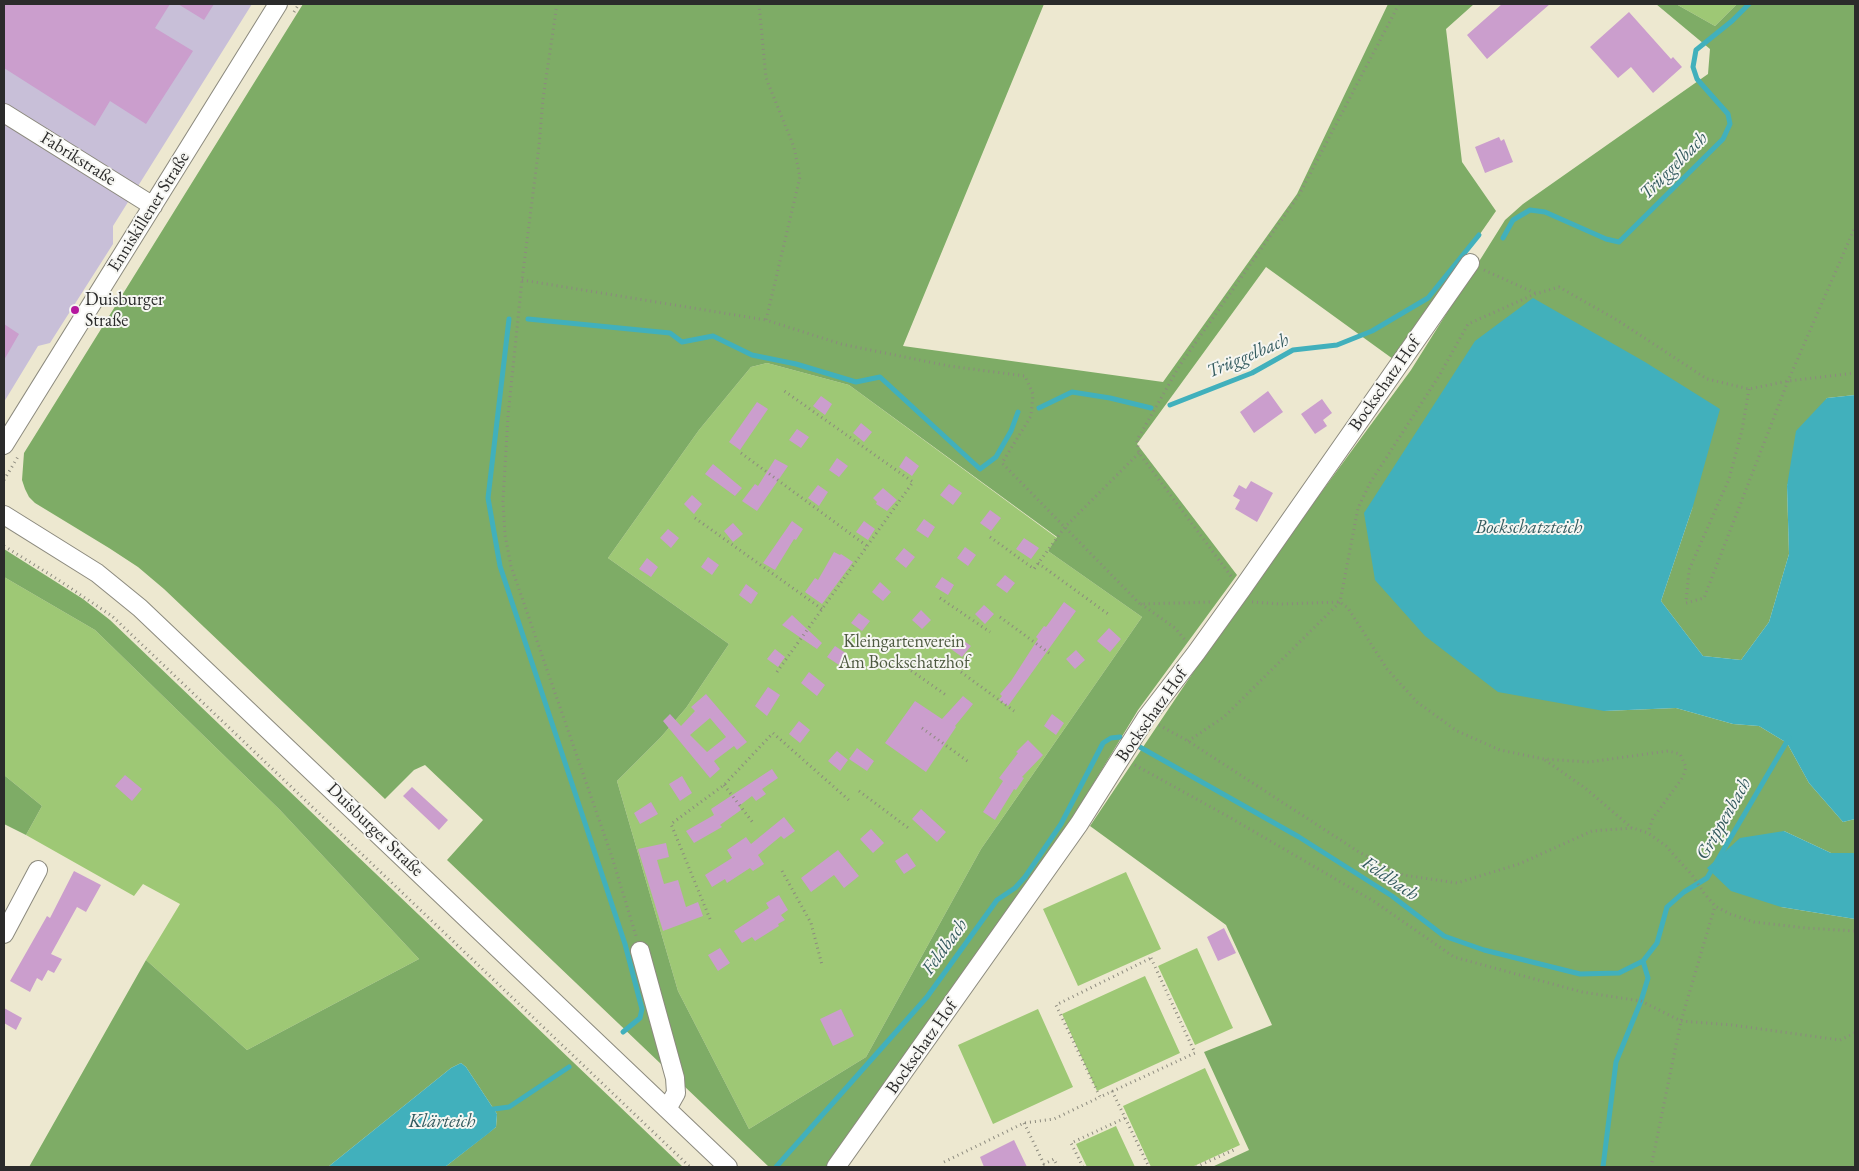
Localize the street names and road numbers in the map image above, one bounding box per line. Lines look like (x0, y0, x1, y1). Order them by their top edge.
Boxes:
street label: Fabrikstraße (36, 127, 120, 191)
street label: Enniskillener Straße (103, 148, 195, 276)
street label: Bockschatz Hof (1345, 333, 1425, 435)
street label: Bockschatz Hof (1112, 664, 1192, 766)
street label: Duisburger Straße (322, 779, 428, 881)
street label: Bockschatz Hof (882, 996, 962, 1098)

